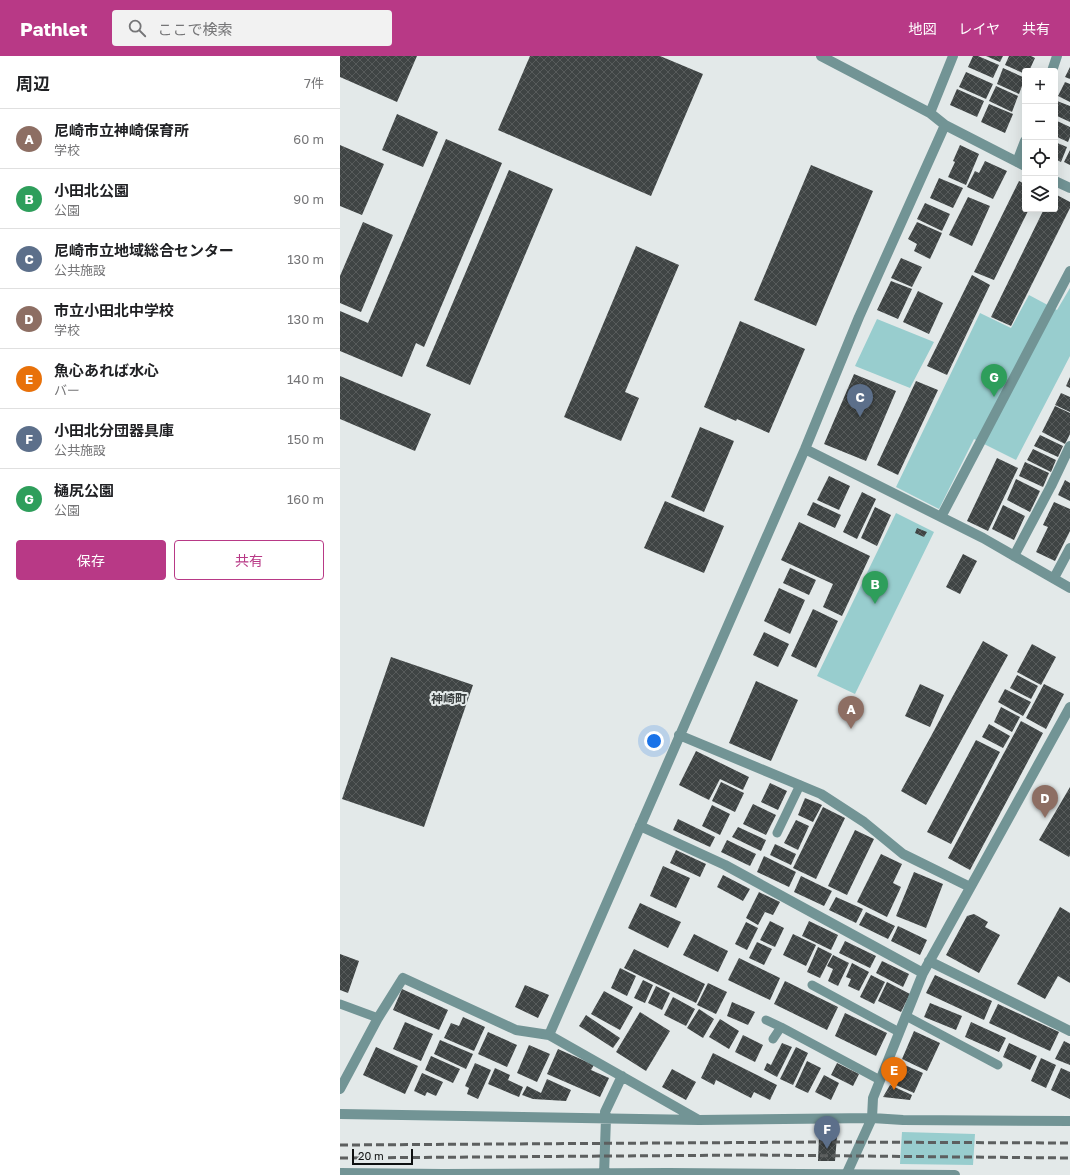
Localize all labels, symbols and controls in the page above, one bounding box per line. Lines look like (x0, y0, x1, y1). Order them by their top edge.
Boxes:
search box (112, 10, 392, 46)
text: Pathlet (20, 17, 88, 40)
icon: search (126, 17, 148, 39)
text: ここで検索 (158, 20, 233, 38)
text: 地図 (908, 20, 936, 37)
text: レイヤ (958, 20, 1000, 37)
text: 共有 (1022, 20, 1050, 37)
map controls (1022, 68, 1058, 212)
button: + (1022, 68, 1058, 104)
text: 周辺 (16, 73, 50, 94)
text: 7件 (304, 75, 324, 91)
button: − (1022, 104, 1058, 140)
text: 尼崎市立神崎保育所 (54, 121, 189, 139)
text: A (24, 131, 34, 147)
text: 60 m (293, 131, 324, 147)
button: locate (1022, 140, 1058, 176)
text: 学校 (54, 142, 80, 158)
button: layers (1022, 176, 1058, 212)
text: 小田北公園 (54, 181, 129, 199)
text: B (24, 191, 34, 207)
text: 90 m (293, 191, 324, 207)
text: 公園 (54, 202, 80, 218)
text: 尼崎市立地域総合センター (54, 241, 234, 259)
text: C (24, 251, 34, 267)
text: 130 m (287, 251, 324, 267)
text: 公共施設 (54, 262, 106, 278)
text: 市立小田北中学校 (54, 301, 174, 319)
text: D (24, 311, 34, 327)
text: 130 m (287, 311, 324, 327)
text: 学校 (54, 322, 80, 338)
text: 魚心あれば水心 (54, 361, 159, 379)
pin: G (981, 364, 1007, 397)
text: E (25, 371, 33, 387)
text: 140 m (287, 371, 324, 387)
text: バー (54, 382, 80, 398)
pin: C (847, 384, 873, 417)
text: 小田北分団器具庫 (54, 421, 174, 439)
text: F (25, 431, 33, 447)
text: 150 m (287, 431, 324, 447)
text: 公共施設 (54, 442, 106, 458)
text: 樋尻公園 (54, 481, 114, 499)
text: G (24, 491, 34, 507)
text: 160 m (287, 491, 324, 507)
text: 公園 (54, 502, 80, 518)
button: 保存 (16, 540, 166, 580)
button: 共有 (174, 540, 324, 580)
pin: B (862, 571, 888, 604)
district label: 神崎町 (431, 691, 467, 706)
pin: A (838, 696, 864, 729)
your location (644, 731, 664, 751)
pin: D (1032, 785, 1058, 818)
pin: E (881, 1057, 907, 1090)
pin: F (814, 1116, 840, 1149)
scale bar (352, 1147, 413, 1166)
text: 20 m (358, 1149, 384, 1162)

